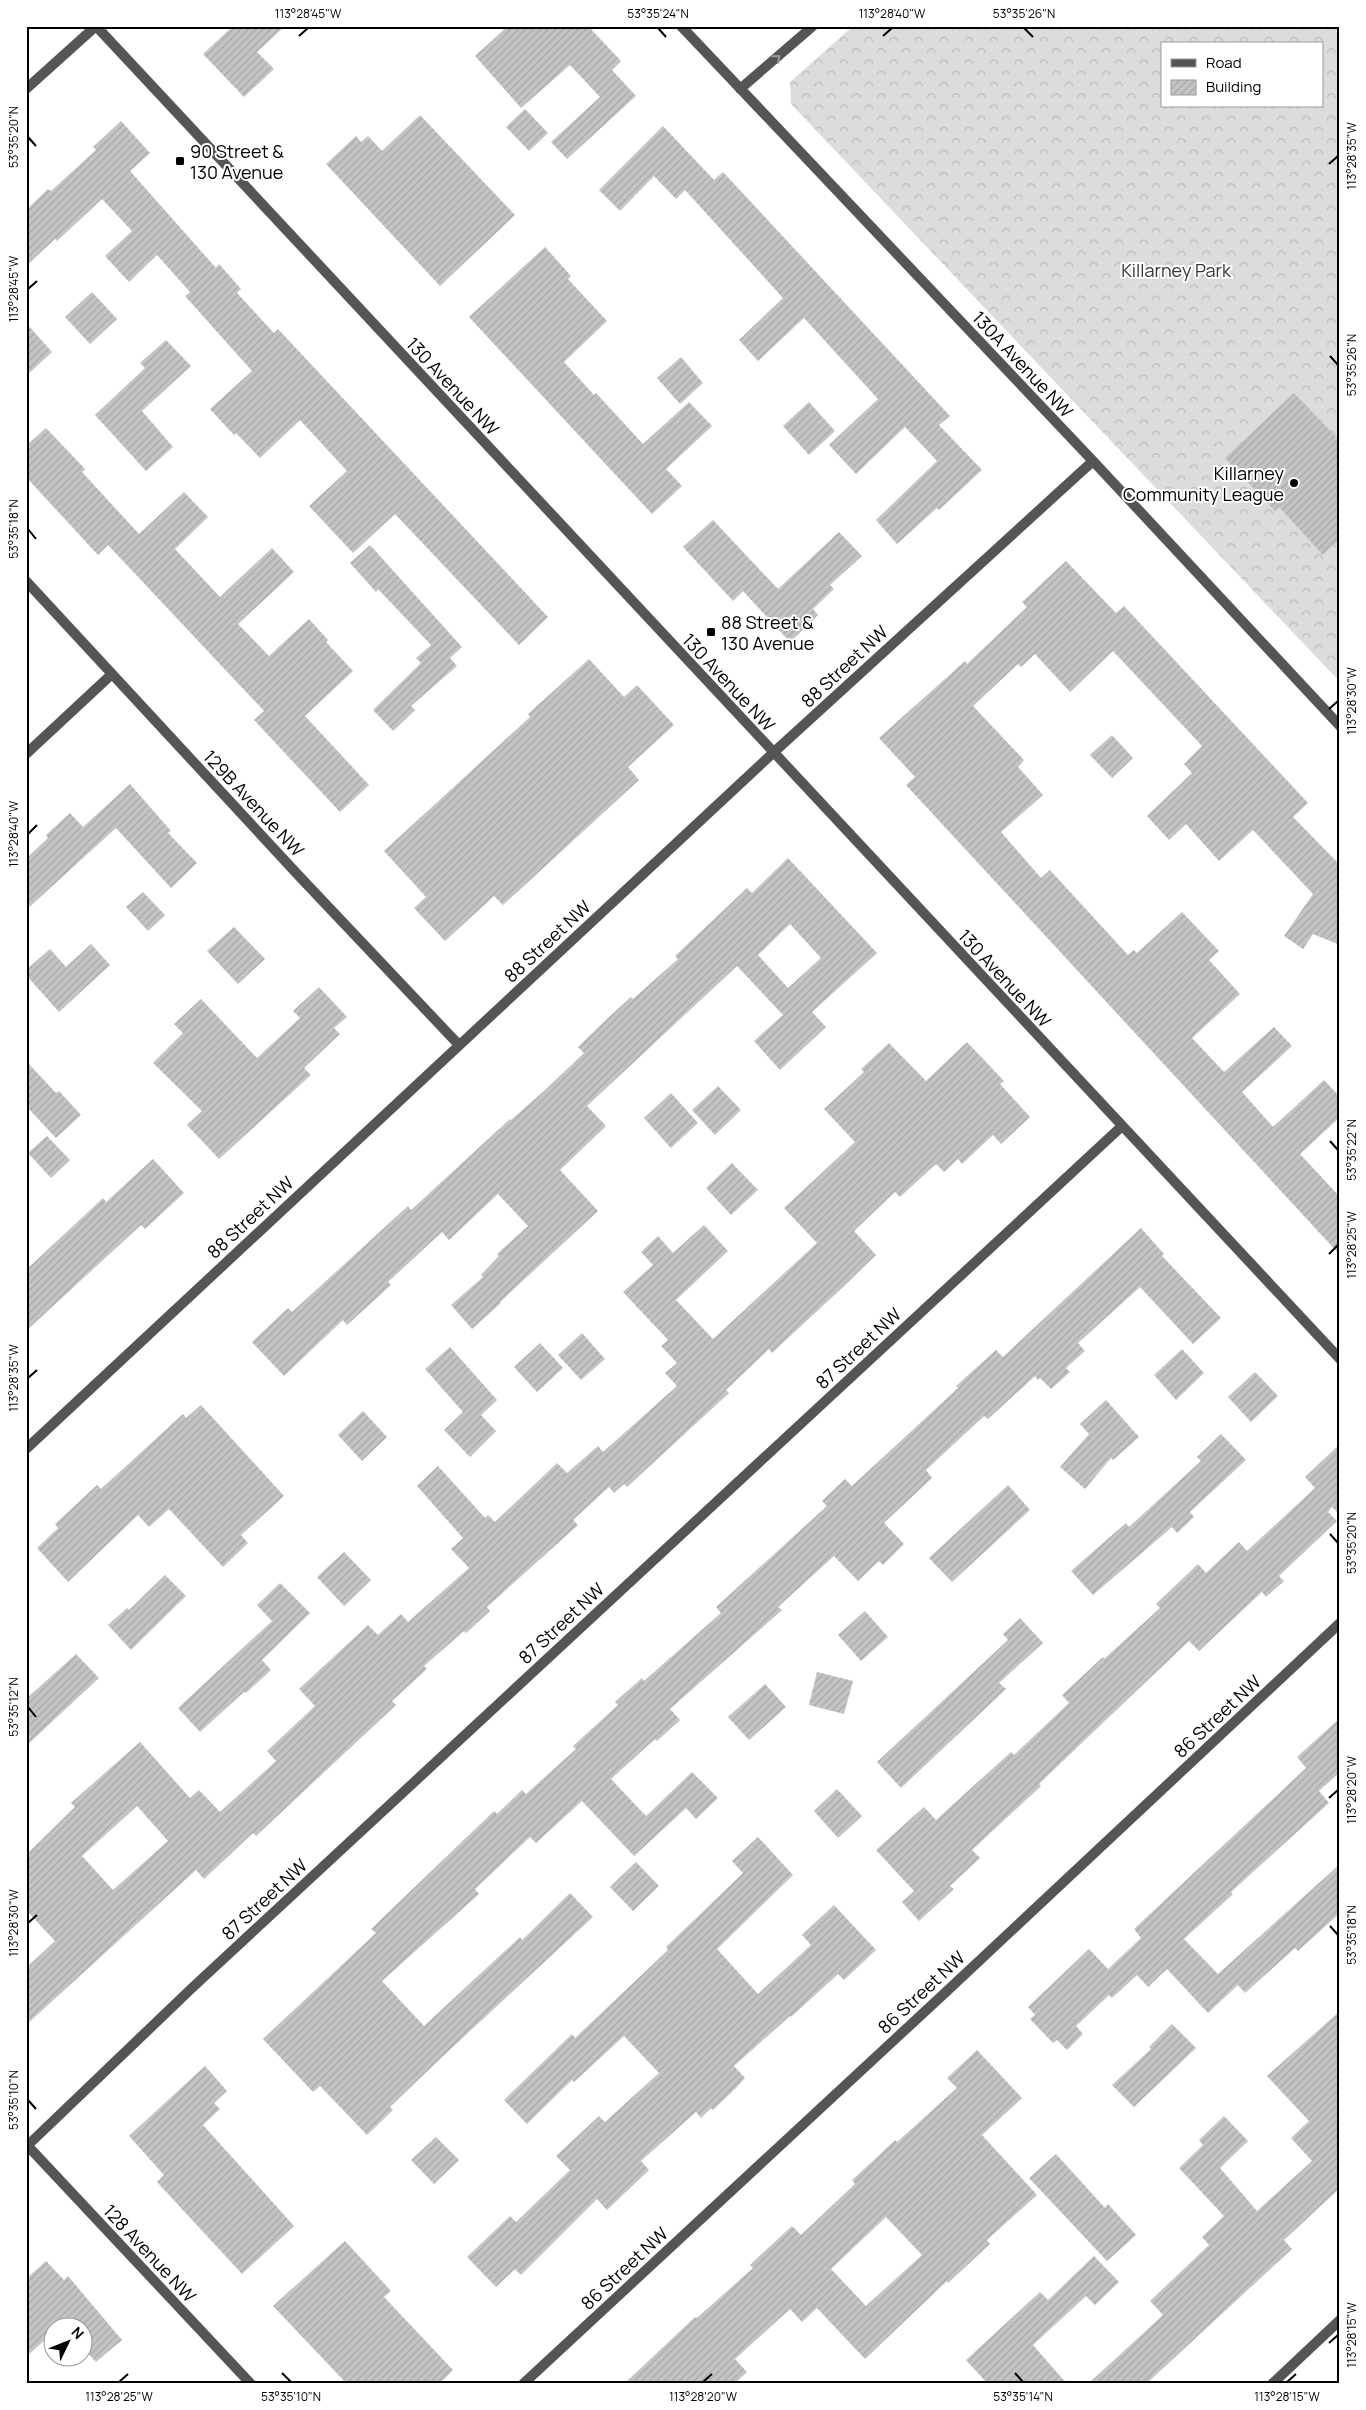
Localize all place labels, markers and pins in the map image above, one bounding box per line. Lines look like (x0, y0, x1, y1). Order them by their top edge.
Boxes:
place label: 90 Street & 130 Avenue (190, 139, 284, 184)
marker: 90 Street & 130 Avenue (174, 155, 186, 167)
place label: Killarney Community League (1123, 461, 1285, 506)
marker: Killarney Community League (1288, 477, 1300, 489)
place label: 88 Street & 130 Avenue (721, 610, 814, 655)
marker: 88 Street & 130 Avenue (705, 626, 717, 638)

